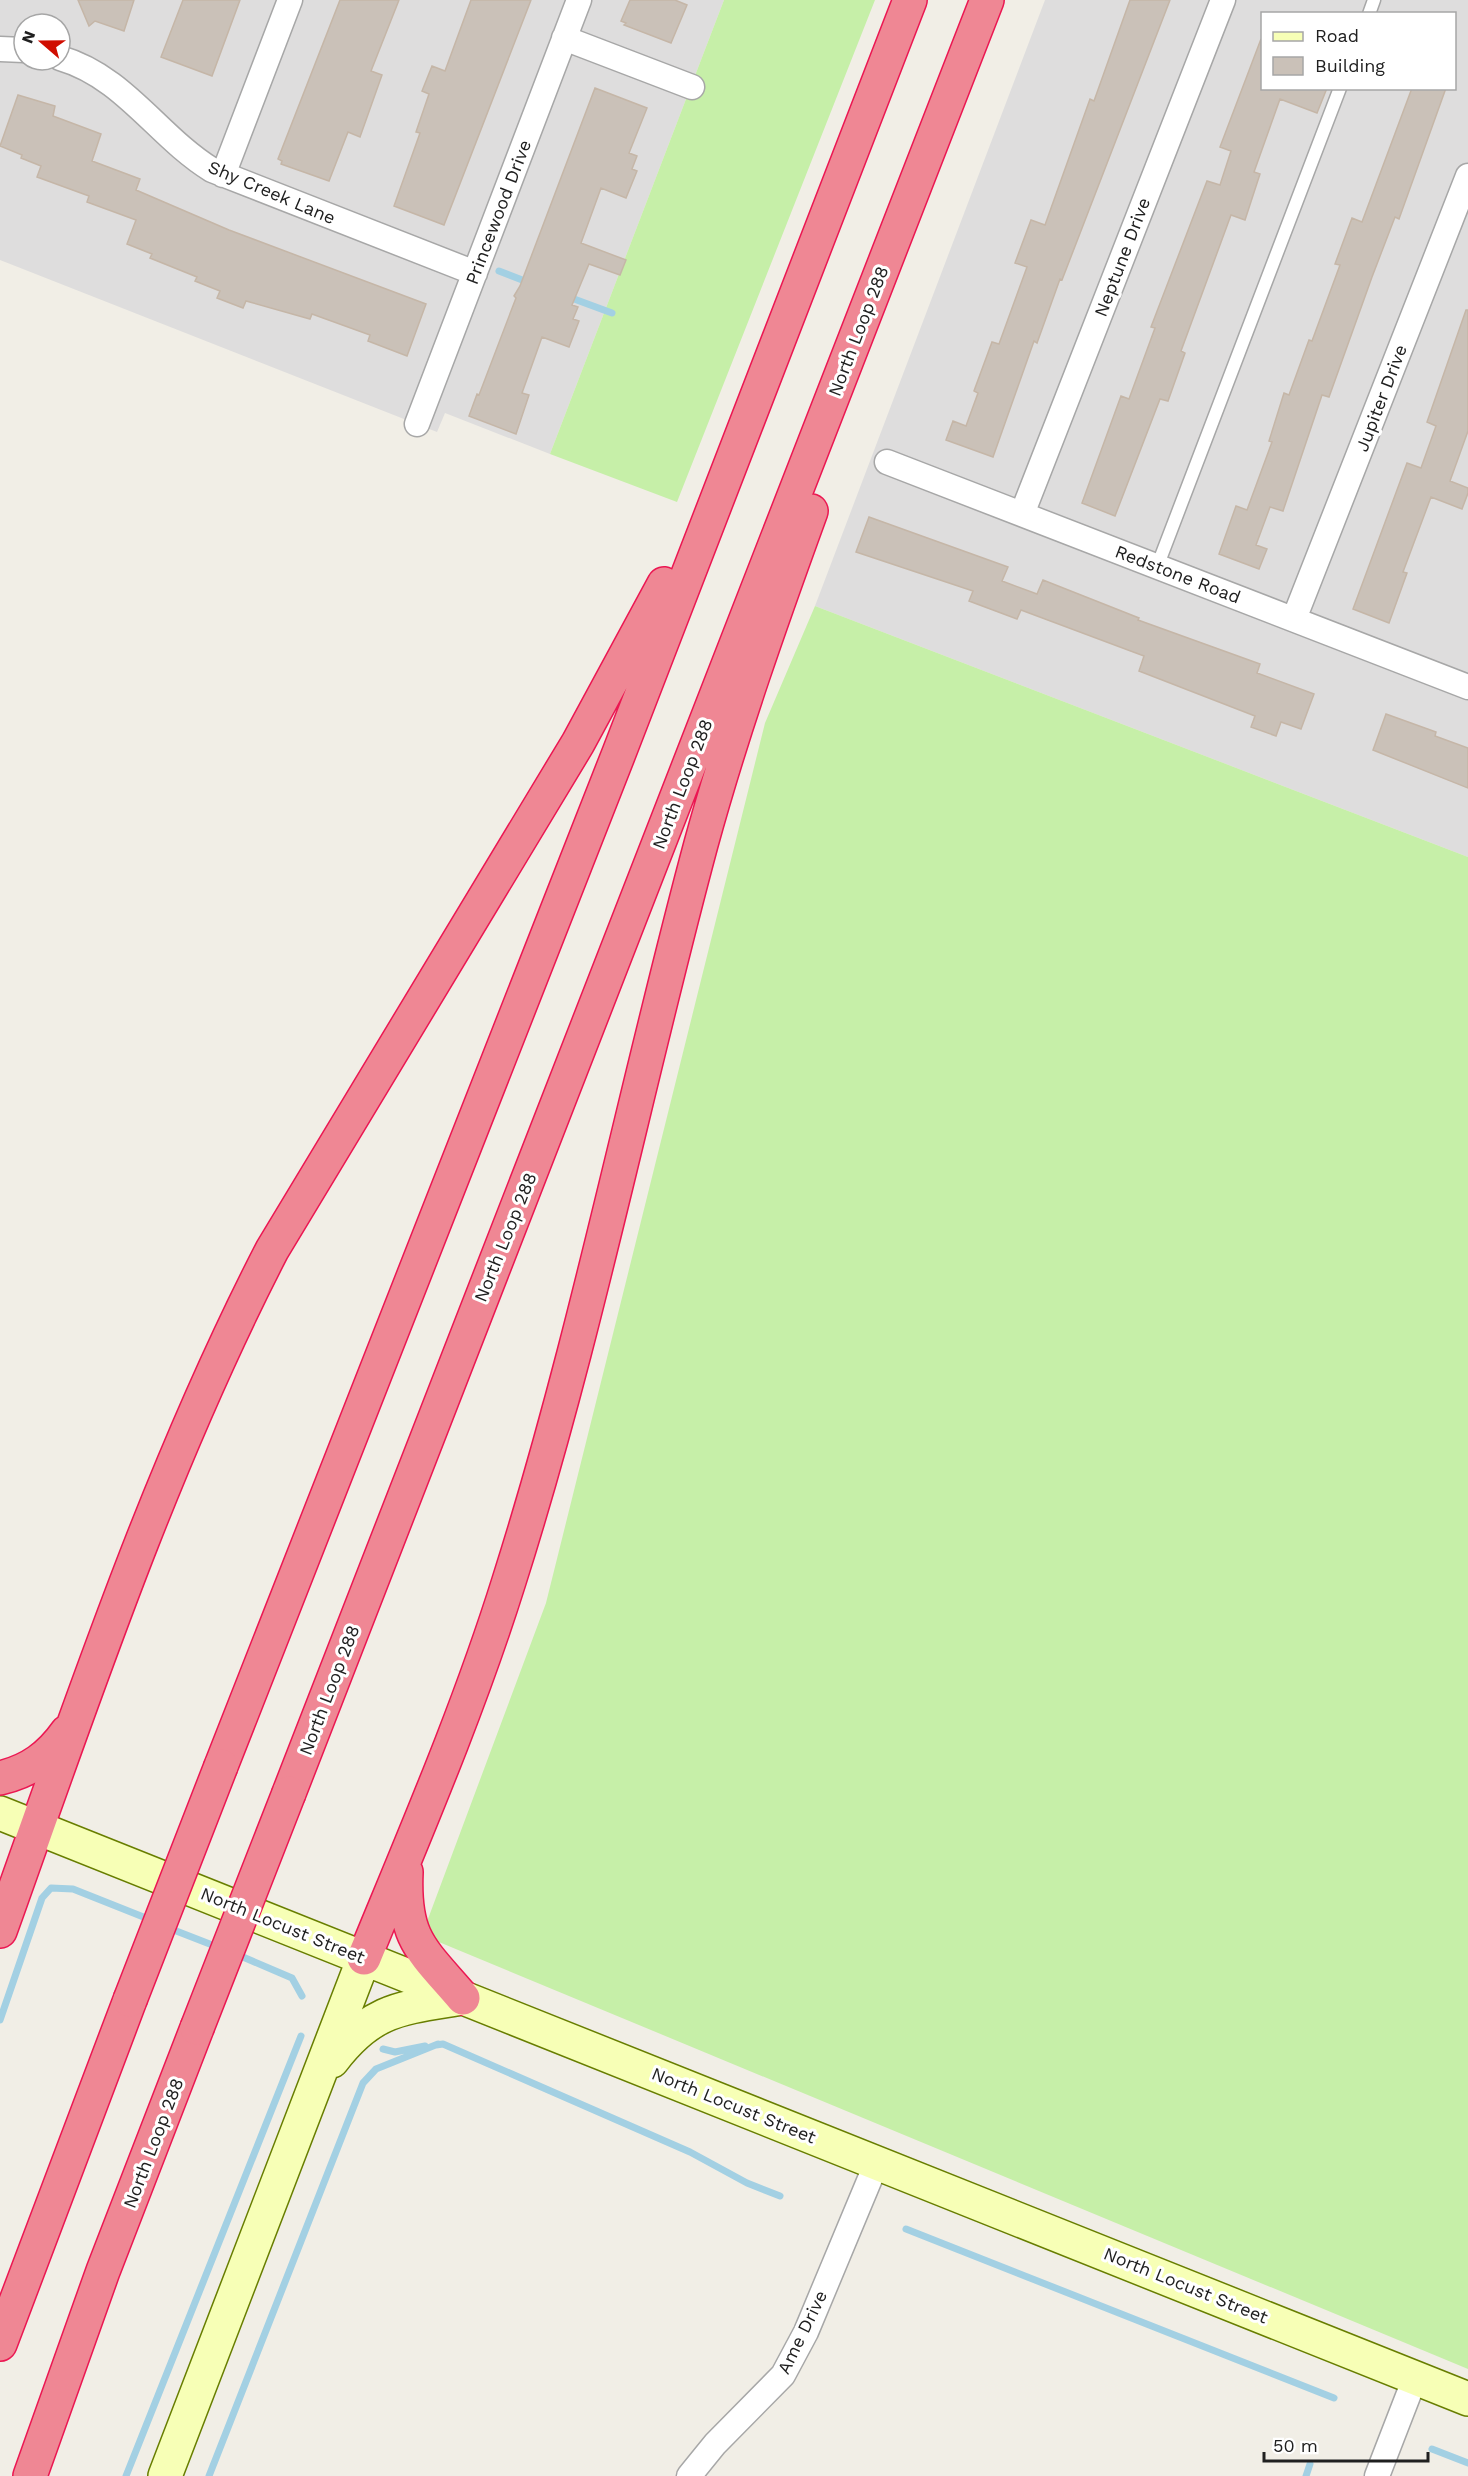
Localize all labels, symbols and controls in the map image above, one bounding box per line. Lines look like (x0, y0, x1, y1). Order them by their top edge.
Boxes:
north arrow (12, 12, 72, 72)
legend (1261, 12, 1456, 90)
text: Road (1315, 25, 1359, 46)
text: N (17, 28, 39, 46)
text: Building (1315, 55, 1385, 76)
street label: Princewood Drive (461, 137, 535, 287)
street label: Shy Creek Lane (205, 156, 339, 228)
street label: Neptune Drive (1090, 195, 1154, 319)
street label: North Loop 288 (824, 263, 892, 399)
street label: Jupiter Drive (1351, 342, 1411, 454)
street label: Redstone Road (1112, 540, 1244, 608)
street label: North Loop 288 (648, 716, 716, 852)
street label: North Loop 288 (469, 1169, 541, 1305)
street label: North Loop 288 (295, 1622, 363, 1758)
street label: North Locust Street (198, 1882, 369, 1968)
street label: North Locust Street (649, 2062, 820, 2148)
street label: North Loop 288 (119, 2075, 187, 2211)
street label: North Locust Street (1101, 2242, 1272, 2328)
street label: Ame Drive (773, 2287, 831, 2377)
scale bar (1264, 2425, 1428, 2463)
text: 50 m (1273, 2435, 1318, 2456)

